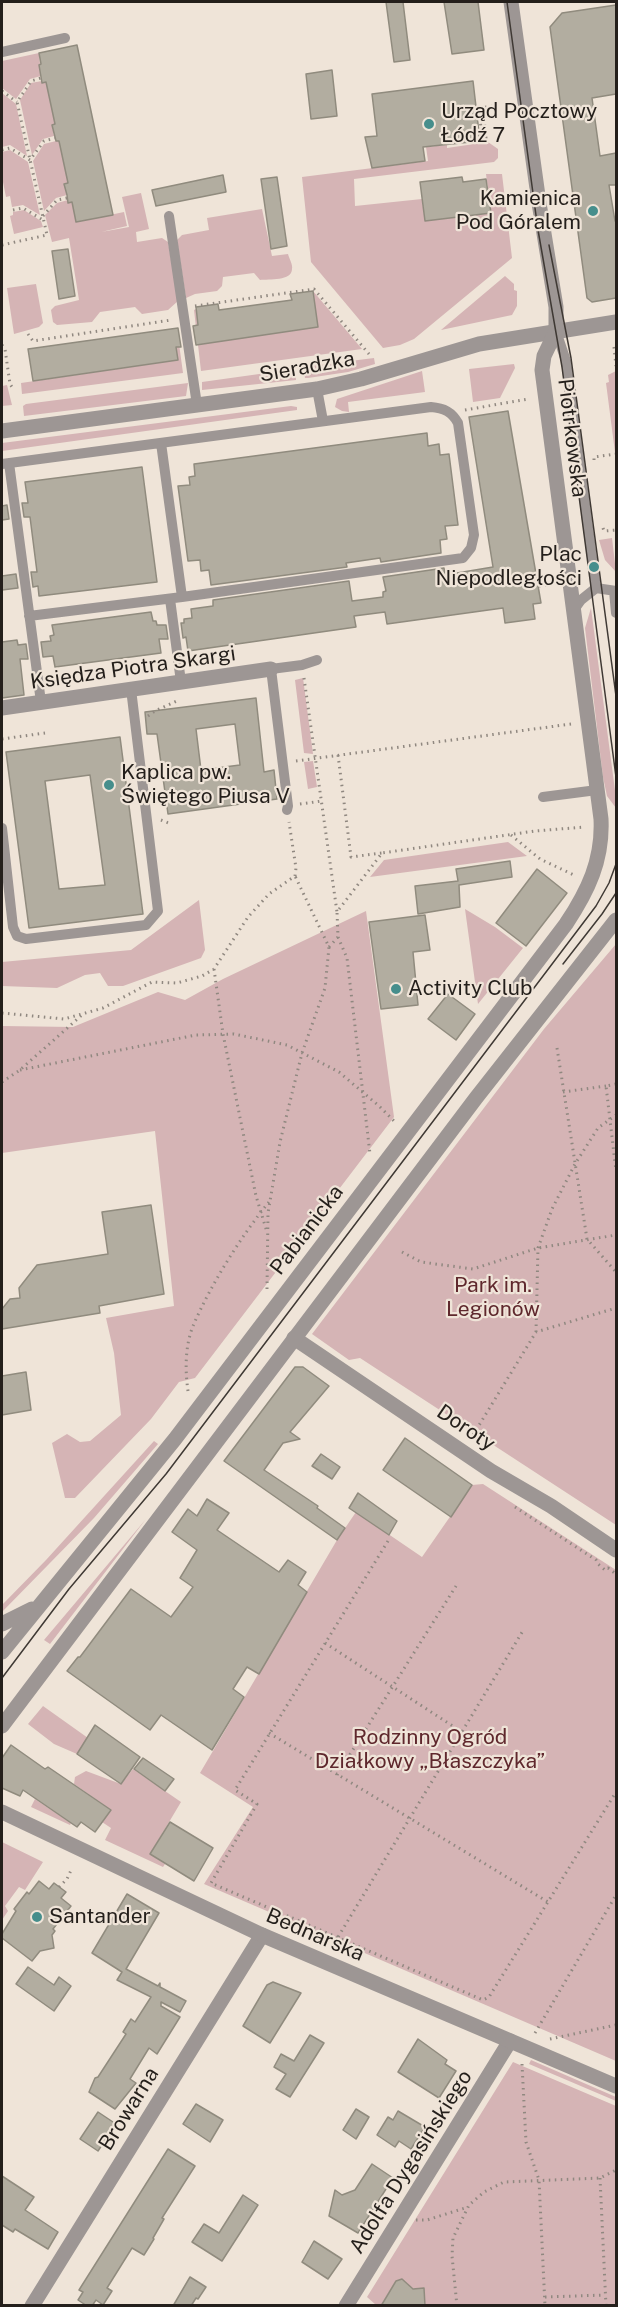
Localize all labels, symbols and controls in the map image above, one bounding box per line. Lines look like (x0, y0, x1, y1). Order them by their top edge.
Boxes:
place label: Urząd Pocztowy Łódź 7 (441, 99, 597, 149)
marker: Urząd Pocztowy Łódź 7 (422, 117, 436, 131)
place label: Kamienica Pod Góralem (456, 186, 581, 236)
marker: Kamienica Pod Góralem (586, 204, 600, 218)
street label: Sieradzka (257, 346, 357, 388)
street label: Piotrkowska (552, 377, 592, 499)
place label: Plac Niepodległości (436, 542, 582, 592)
marker: Plac Niepodległości (587, 560, 601, 574)
street label: Księdza Piotra Skargi (29, 641, 237, 695)
place label: Kaplica pw. Świętego Piusa V (121, 760, 290, 810)
marker: Kaplica pw. Świętego Piusa V (102, 778, 116, 792)
place label: Activity Club (408, 976, 533, 1002)
marker: Activity Club (389, 982, 403, 996)
street label: Pabianicka (265, 1180, 349, 1280)
park label: Park im. Legionów (446, 1273, 540, 1323)
street label: Doroty (432, 1399, 500, 1457)
park label: Rodzinny Ogród Działkowy „Błaszczyka” (315, 1725, 545, 1775)
street label: Bednarska (262, 1903, 368, 1967)
place label: Santander (49, 1904, 151, 1930)
marker: Santander (30, 1910, 44, 1924)
street label: Browarna (94, 2063, 164, 2155)
street label: Adolfa Dygasińskiego (344, 2066, 478, 2258)

